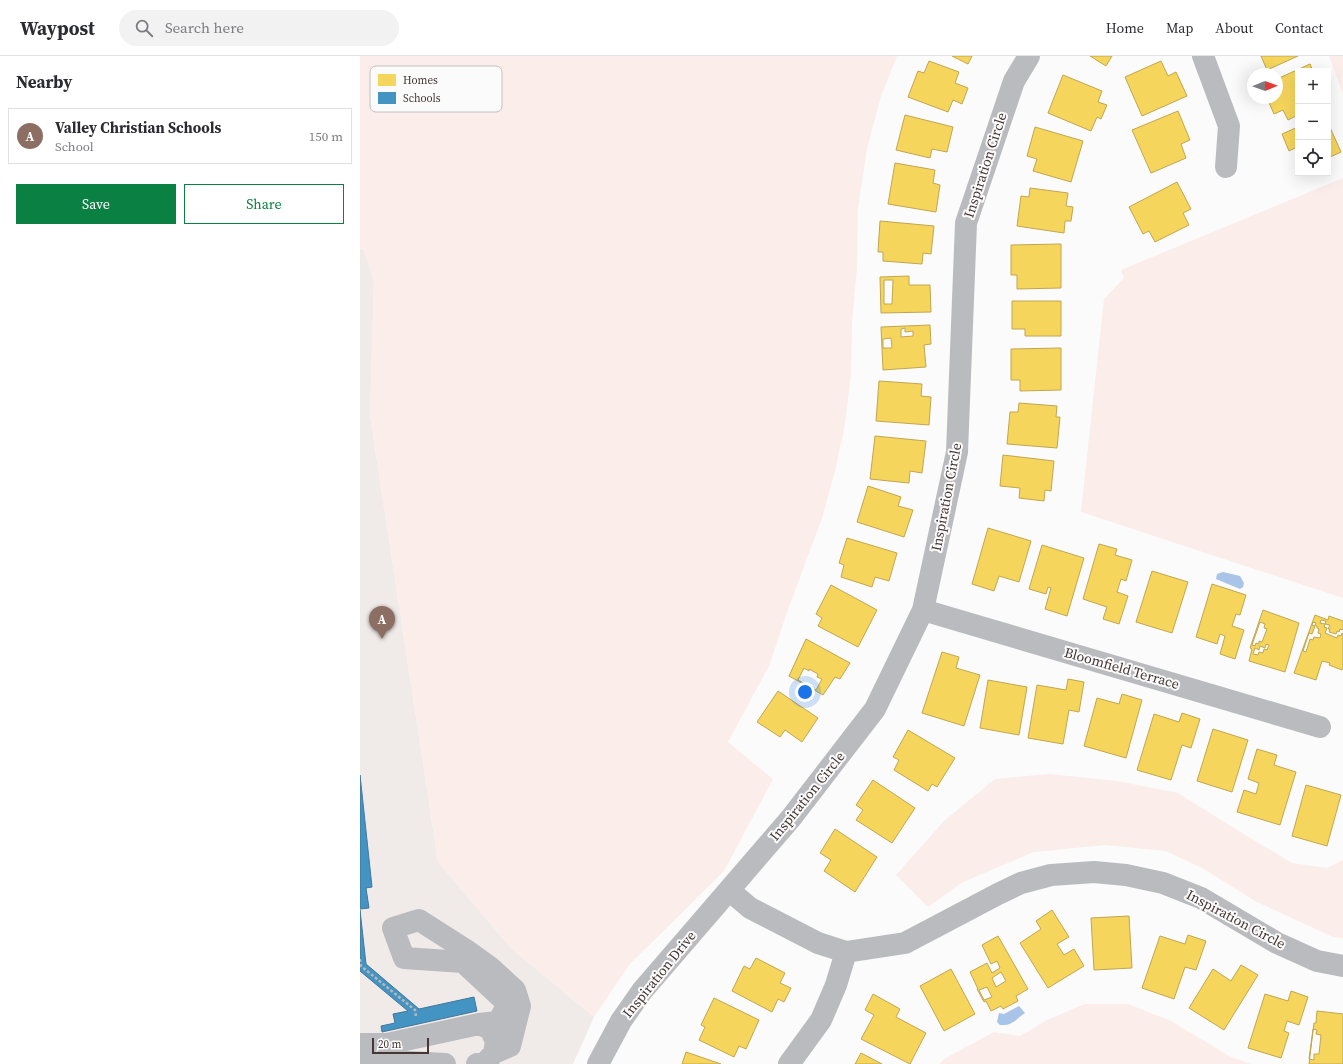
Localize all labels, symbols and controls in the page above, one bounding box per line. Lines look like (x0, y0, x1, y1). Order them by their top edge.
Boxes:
search box (119, 10, 399, 46)
text: Waypost (20, 15, 95, 41)
icon: search (133, 17, 155, 39)
text: Search here (165, 17, 244, 38)
text: Home (1106, 18, 1144, 38)
text: Map (1166, 18, 1193, 38)
text: About (1215, 18, 1253, 38)
text: Contact (1275, 18, 1323, 38)
legend (370, 66, 502, 112)
north arrow (1247, 68, 1283, 104)
map controls (1295, 68, 1331, 176)
button: + (1295, 68, 1331, 104)
text: Nearby (16, 70, 72, 94)
text: Homes (403, 73, 438, 88)
text: Schools (403, 91, 441, 106)
button: − (1295, 104, 1331, 140)
street label: Inspiration Circle (959, 110, 1011, 220)
text: Valley Christian Schools (55, 117, 221, 138)
text: A (26, 128, 34, 145)
text: 150 m (309, 128, 343, 145)
text: School (55, 138, 94, 155)
button: locate (1295, 140, 1331, 176)
button: Save (16, 184, 176, 224)
button: Share (184, 184, 344, 224)
street label: Inspiration Circle (926, 441, 966, 553)
pin: A (369, 606, 395, 639)
street label: Bloomfield Terrace (1062, 642, 1182, 694)
your location (795, 682, 815, 702)
street label: Inspiration Circle (765, 747, 849, 845)
street label: Inspiration Circle (1183, 884, 1289, 954)
street label: Inspiration Drive (618, 926, 700, 1022)
scale bar (372, 1036, 429, 1055)
text: 20 m (378, 1037, 401, 1052)

